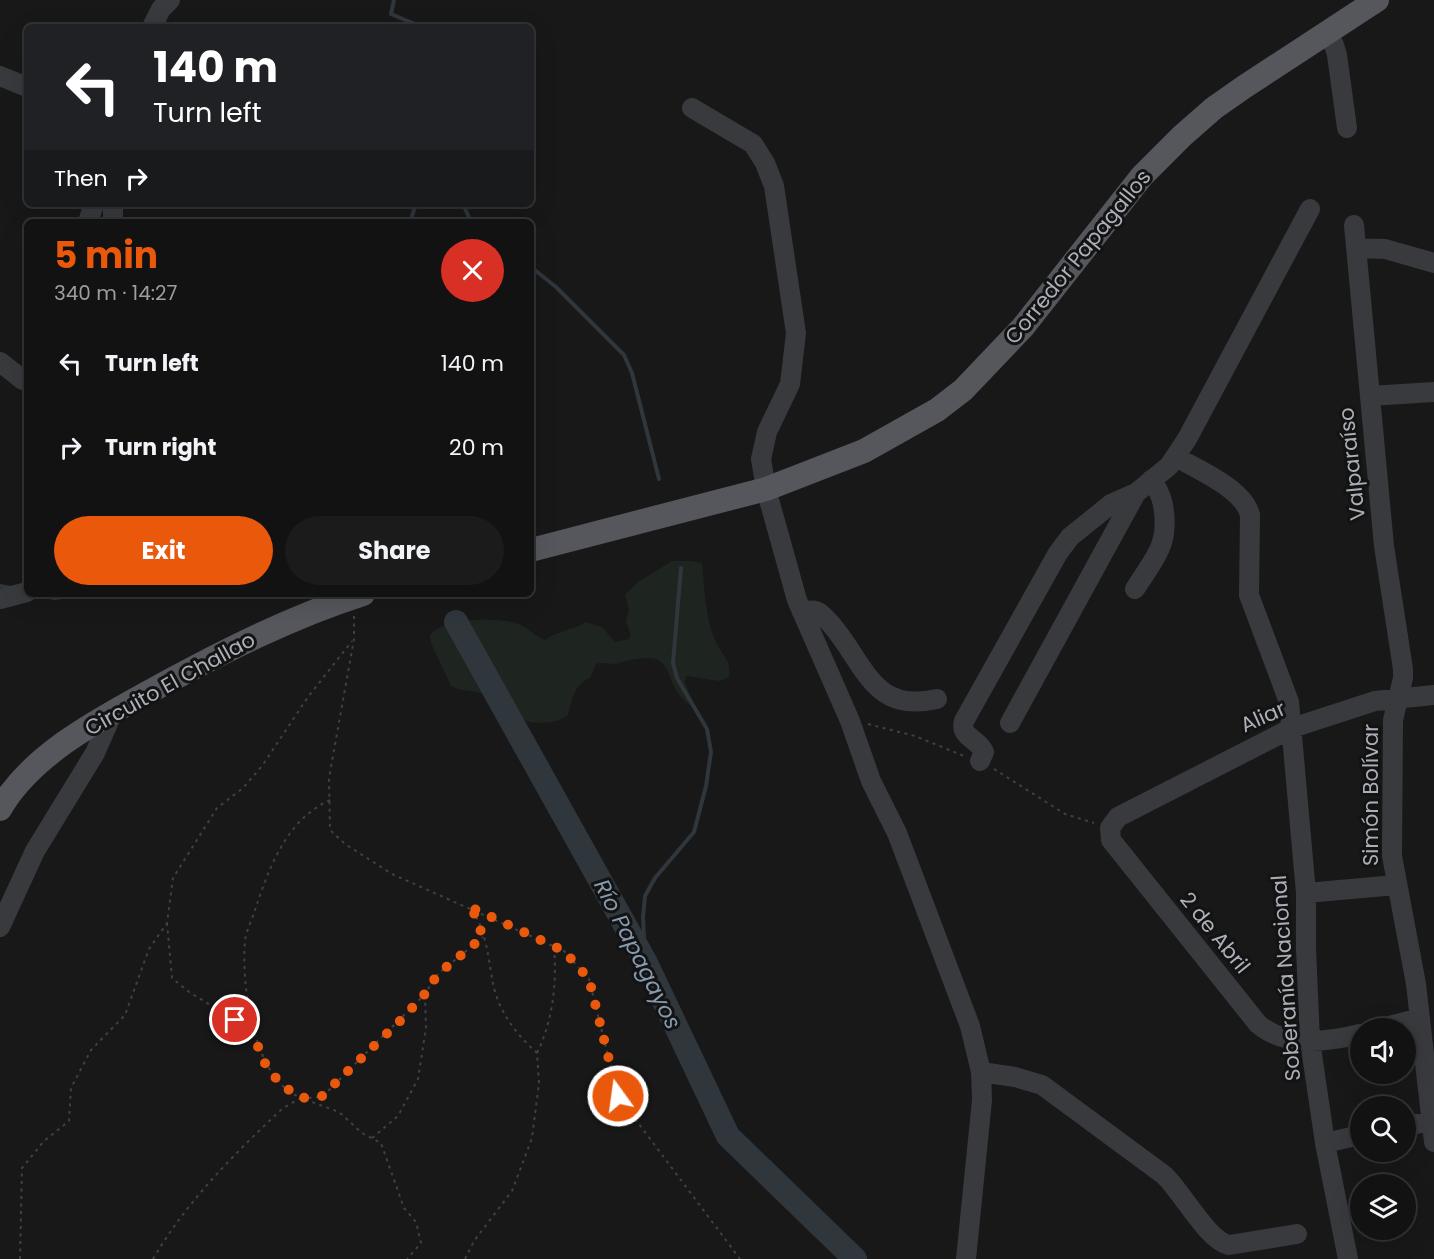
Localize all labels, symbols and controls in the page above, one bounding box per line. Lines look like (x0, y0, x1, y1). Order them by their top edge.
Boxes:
text: 140 m (153, 38, 278, 97)
icon: left (54, 48, 132, 126)
text: Turn left (153, 94, 262, 131)
icon: right (120, 162, 153, 195)
text: Then (54, 163, 108, 194)
street label: Corredor Papagallos (998, 163, 1157, 350)
text: 5 min (54, 230, 158, 281)
button: close (441, 239, 504, 302)
text: 340 m · 14:27 (54, 279, 177, 307)
icon: left (54, 347, 87, 380)
text: Turn left (105, 348, 199, 379)
text: 140 m (441, 348, 504, 379)
street label: Valparaíso (1331, 406, 1372, 522)
icon: right (54, 431, 87, 464)
text: Turn right (105, 432, 216, 463)
text: 20 m (449, 432, 504, 463)
button: Exit (54, 516, 273, 585)
button: Share (285, 516, 504, 585)
street label: Circuito El Challao (79, 625, 260, 742)
street label: Aliar (1236, 694, 1290, 739)
street label: Simón Bolívar (1356, 724, 1385, 866)
water label: Río Papagayos (586, 874, 689, 1035)
street label: Soberanía Nacional (1264, 874, 1307, 1082)
street label: 2 de Abril (1174, 886, 1257, 980)
pin (209, 994, 260, 1045)
icon: arrive (218, 1003, 251, 1036)
map controls (1350, 1018, 1416, 1240)
button: sound (1350, 1018, 1416, 1084)
position arrow (586, 1064, 650, 1128)
button: search (1350, 1096, 1416, 1162)
button: layers (1350, 1174, 1416, 1240)

